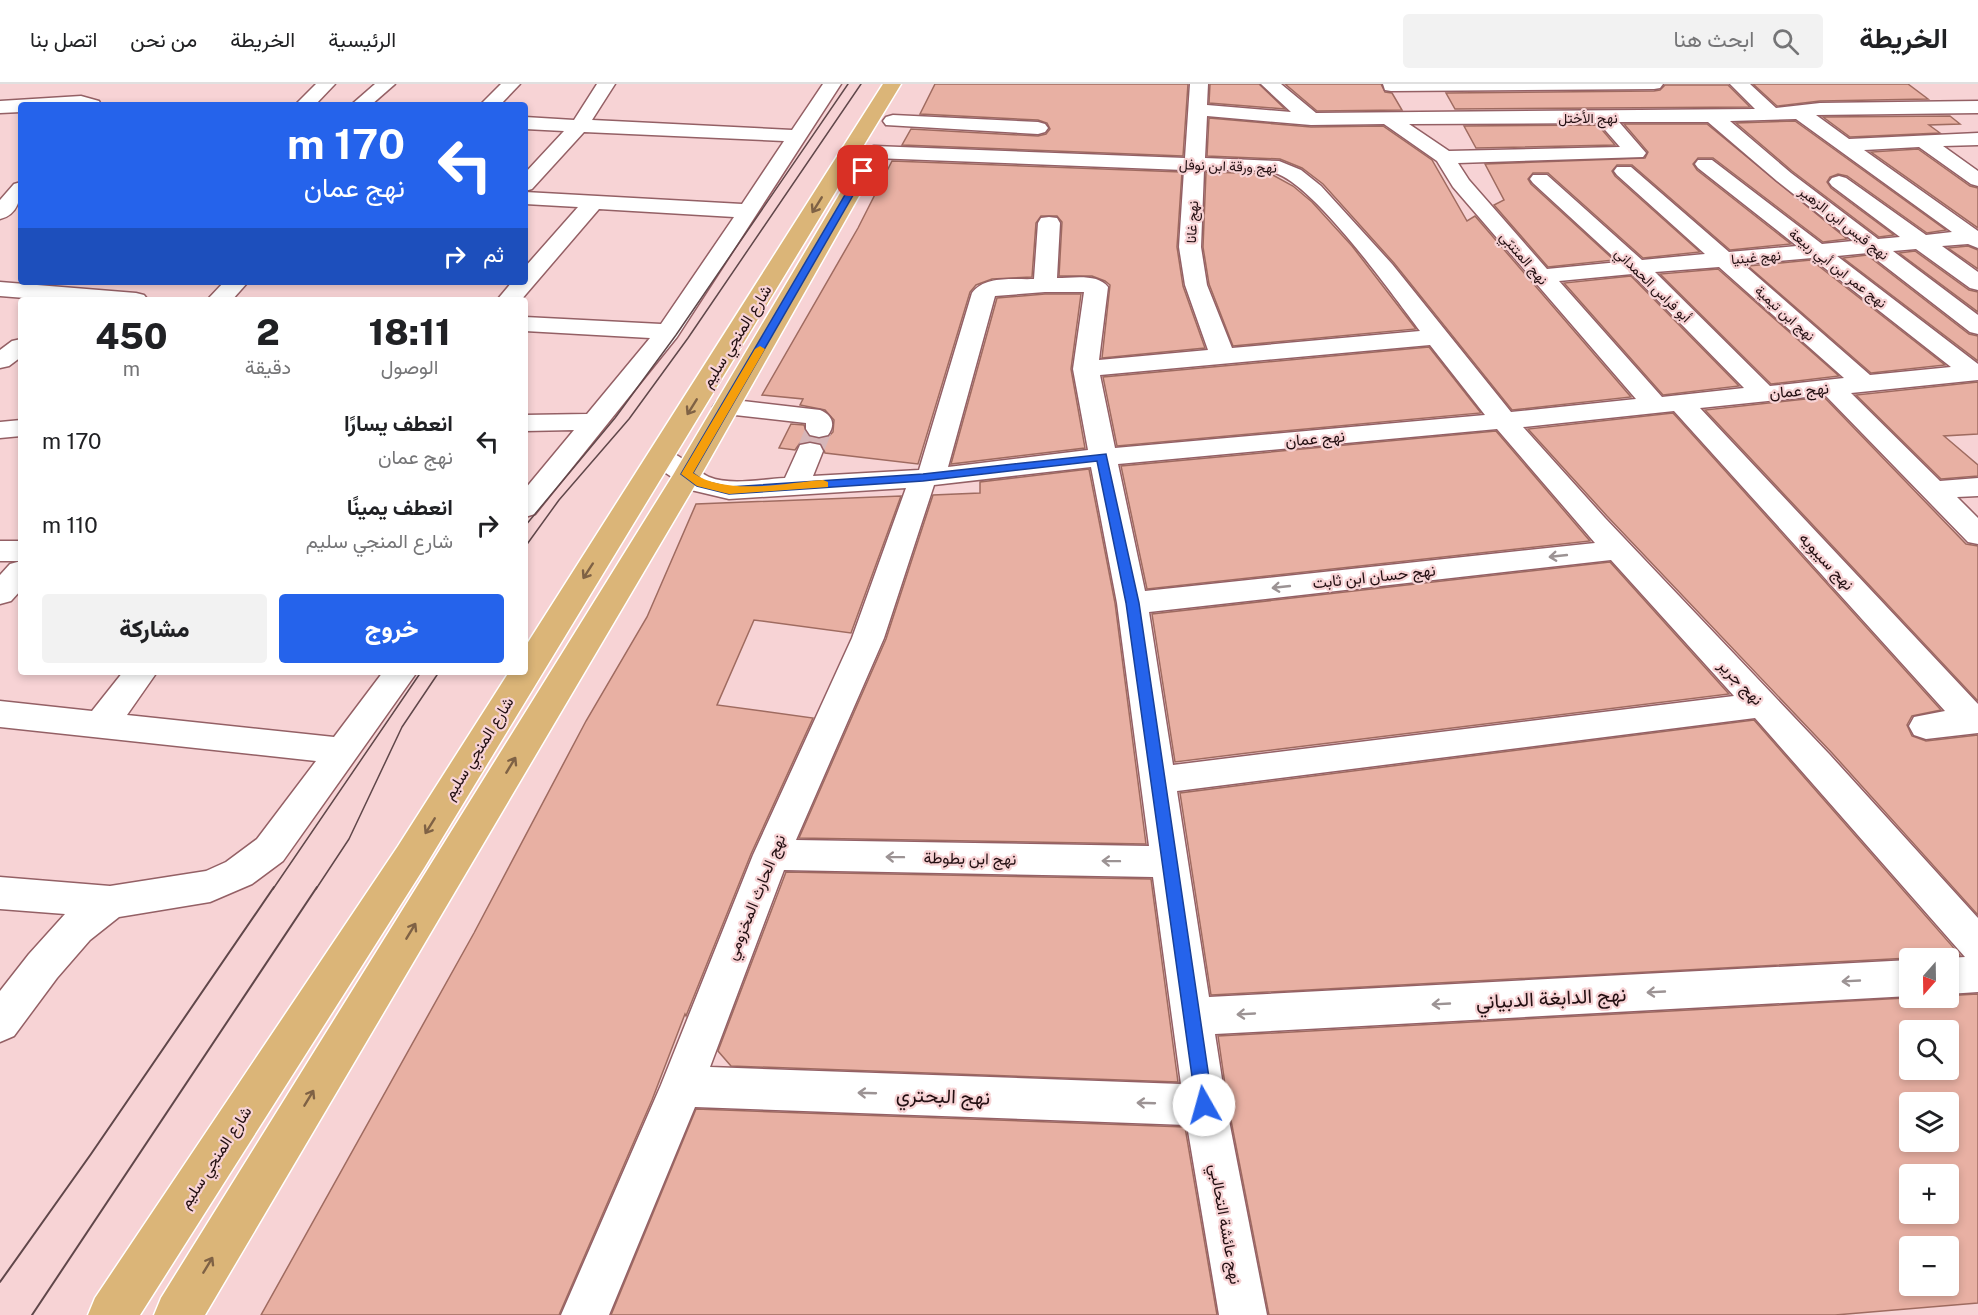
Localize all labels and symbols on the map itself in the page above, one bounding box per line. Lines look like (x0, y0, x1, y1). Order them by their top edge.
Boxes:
street label: نهج الأختل (1558, 110, 1618, 129)
pin (837, 145, 888, 196)
street label: نهج ورقة ابن نوفل (1179, 156, 1277, 179)
street label: نهج قيس ابن الزهير (1793, 182, 1892, 265)
one-way arrow (810, 196, 822, 213)
street label: نهج غانا (1183, 200, 1204, 244)
street label: نهج عمر ابن أبي ربيعة (1784, 225, 1890, 314)
street label: نهج المتنبّي (1494, 228, 1551, 290)
street label: أبو فراس الحمداني (1609, 245, 1694, 328)
street label: نهج غينيا (1730, 247, 1782, 270)
street label: شارع المنجي سليم (697, 281, 779, 393)
street label: نهج ابن تيمية (1750, 282, 1818, 346)
street label: نهج عمان (1768, 378, 1830, 405)
one-way arrow (686, 398, 698, 415)
street label: نهج عمان (1284, 426, 1346, 453)
street label: نهج سيبويه (1794, 529, 1858, 595)
one-way arrow (1549, 551, 1569, 562)
street label: نهج حسان ابن ثابت (1312, 561, 1437, 594)
one-way arrow (582, 563, 594, 579)
one-way arrow (1271, 582, 1291, 593)
street label: نهج جرير (1712, 655, 1767, 710)
street label: شارع المنجي سليم (439, 693, 521, 805)
one-way arrow (506, 757, 518, 774)
one-way arrow (424, 818, 437, 835)
street label: نهج الحارث المخزومي (722, 832, 793, 964)
street label: نهج ابن بطوطة (923, 848, 1016, 871)
one-way arrow (885, 851, 905, 863)
one-way arrow (1101, 855, 1121, 867)
one-way arrow (404, 923, 417, 940)
north arrow (1899, 948, 1959, 1008)
one-way arrow (1842, 976, 1862, 987)
street label: نهج الدابغة الدبياني (1475, 982, 1627, 1019)
one-way arrow (1647, 987, 1667, 998)
one-way arrow (1431, 998, 1451, 1009)
one-way arrow (1237, 1009, 1256, 1020)
position arrow (1172, 1073, 1236, 1137)
street label: نهج البحتري (895, 1082, 991, 1115)
one-way arrow (858, 1087, 878, 1098)
one-way arrow (304, 1090, 316, 1107)
one-way arrow (1137, 1097, 1157, 1109)
street label: شارع المنجي سليم (175, 1103, 259, 1214)
street label: نهج عائشة التحالبي (1202, 1162, 1245, 1286)
one-way arrow (203, 1257, 215, 1274)

